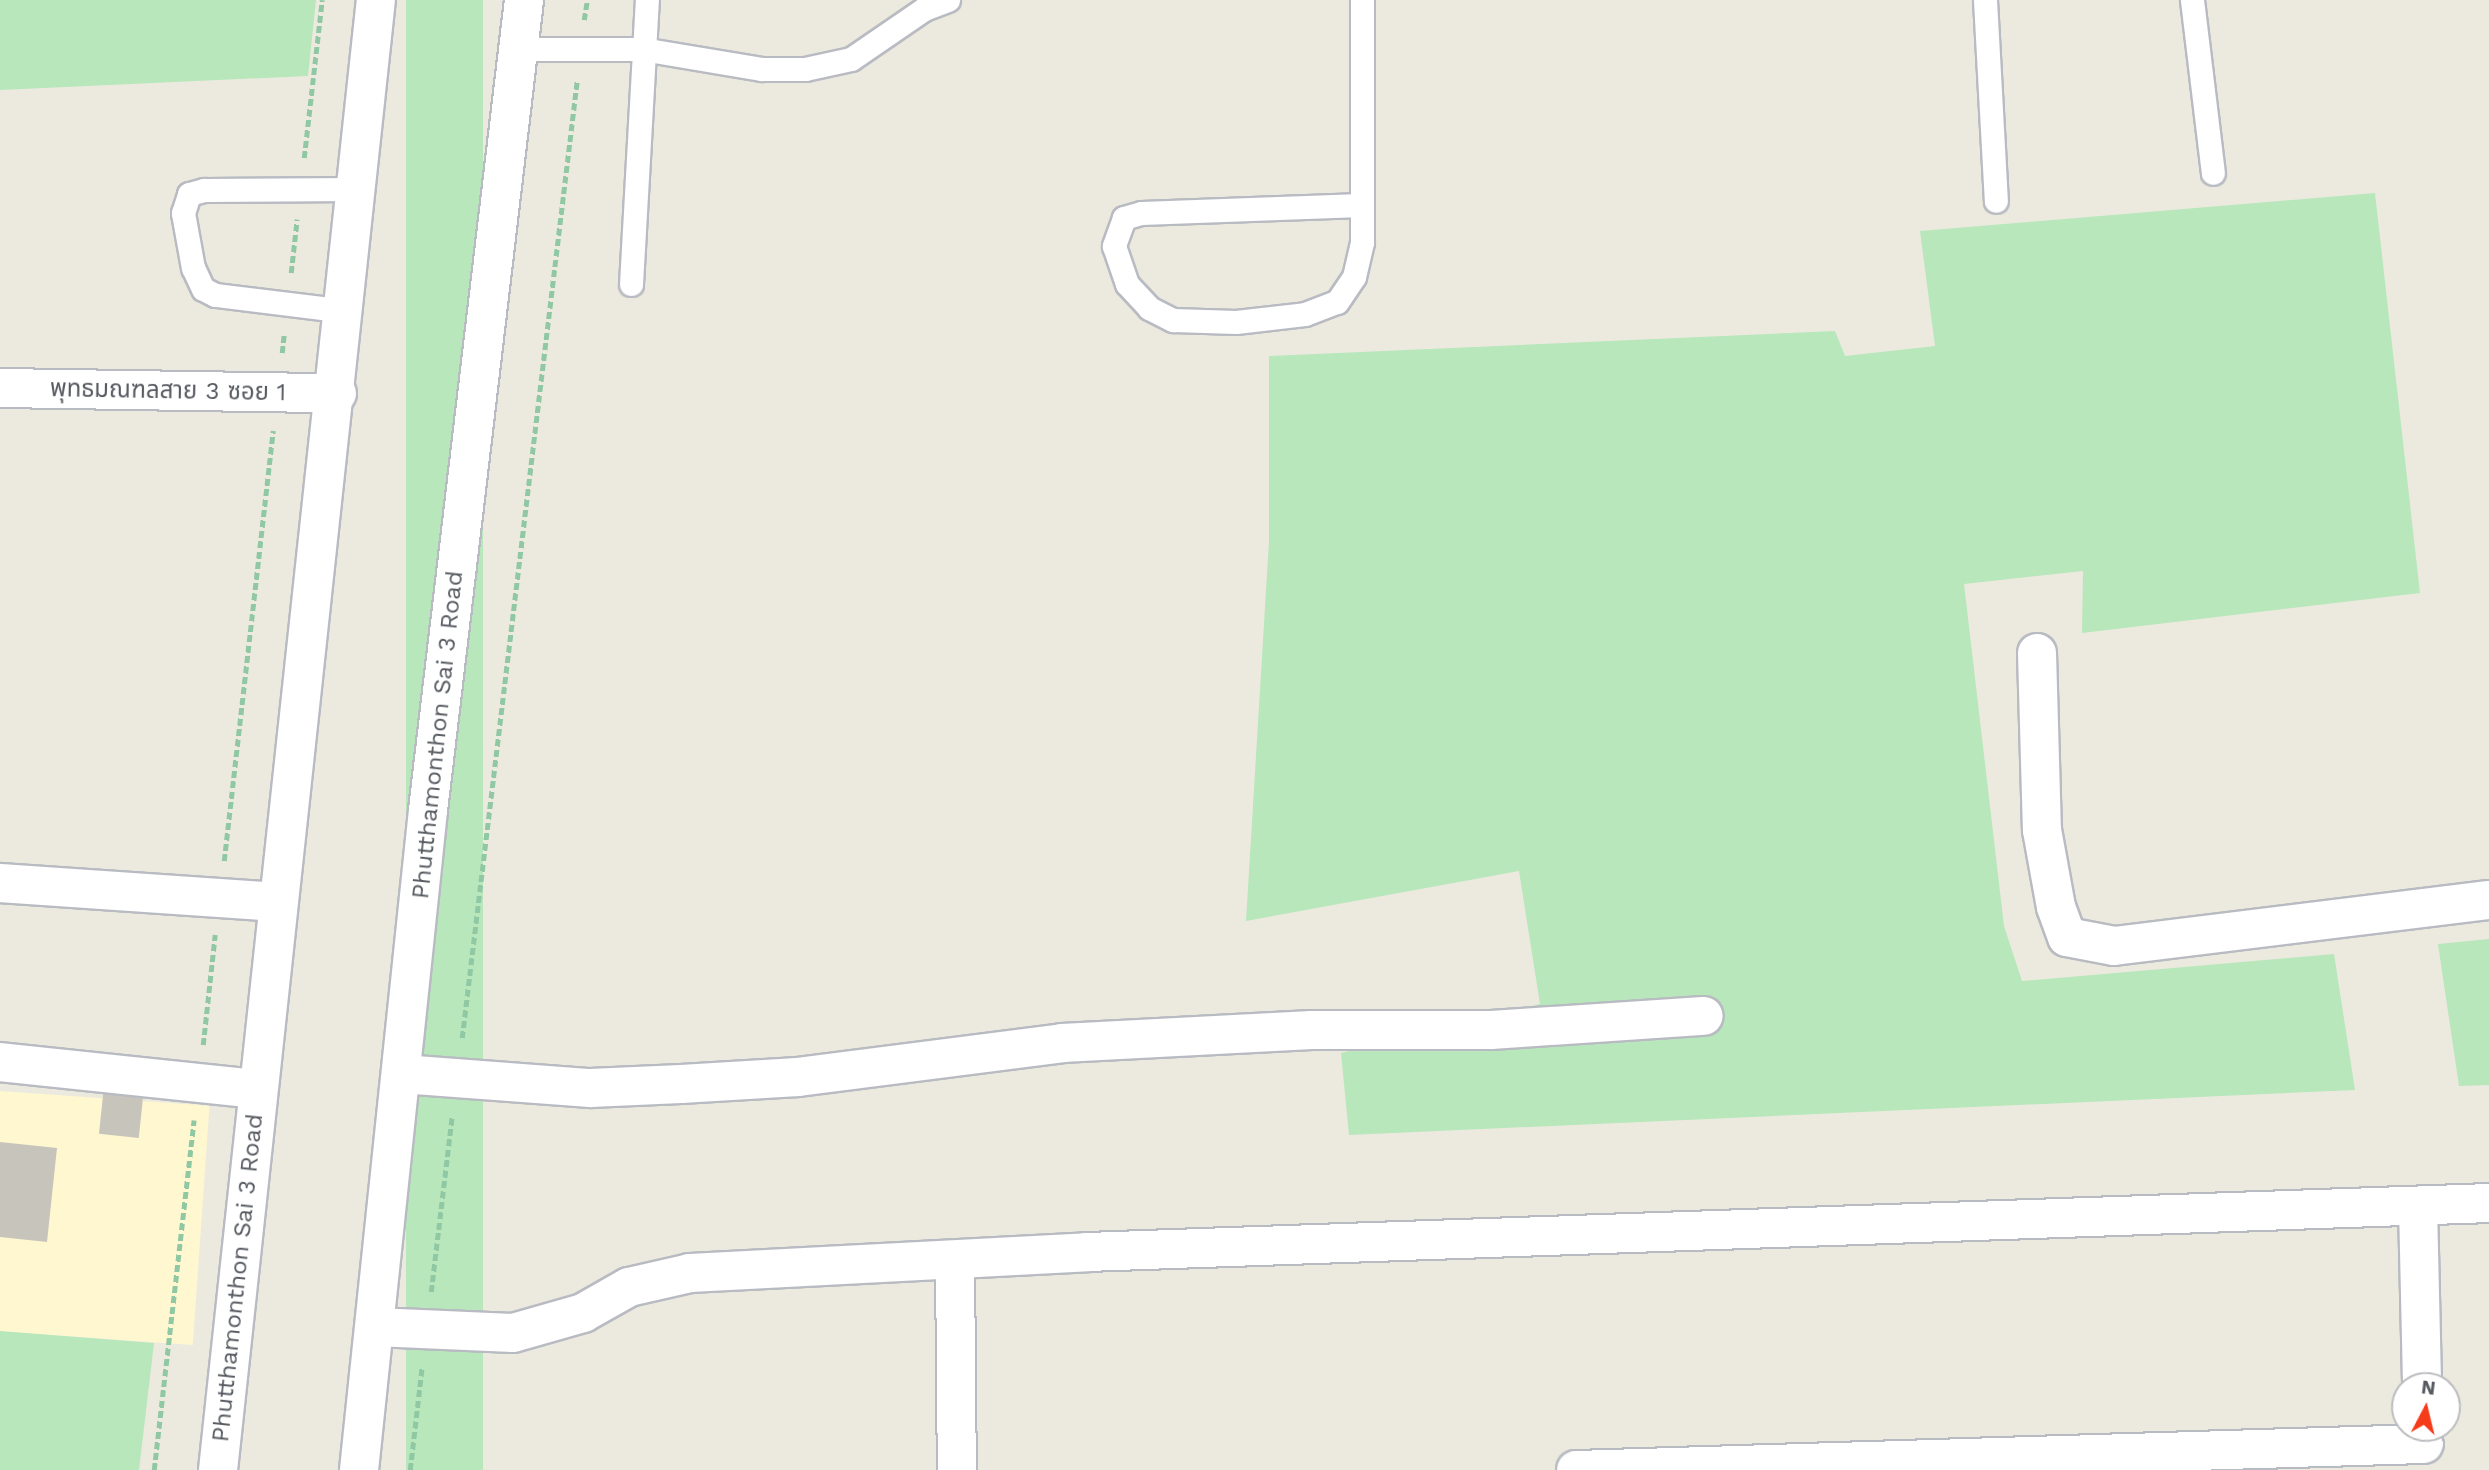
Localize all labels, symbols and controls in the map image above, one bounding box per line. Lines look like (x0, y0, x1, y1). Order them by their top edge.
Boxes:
street label: พุทธมณฑลสาย 3 ซอย 1 (49, 375, 287, 407)
street label: Phutthamonthon Sai 3 Road (406, 570, 470, 900)
street label: Phutthamonthon Sai 3 Road (206, 1113, 270, 1443)
north arrow (2391, 1372, 2461, 1442)
text: N (2420, 1375, 2437, 1400)

